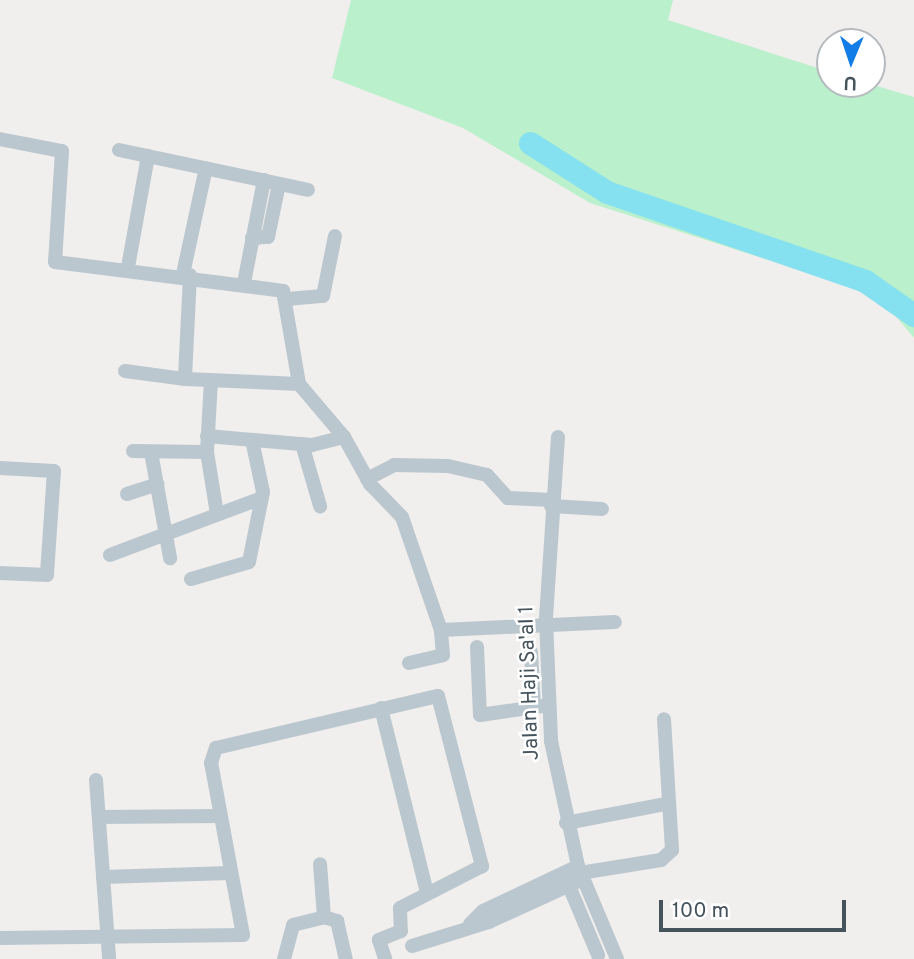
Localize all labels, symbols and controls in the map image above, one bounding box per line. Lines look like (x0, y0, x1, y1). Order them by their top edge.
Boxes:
north arrow (816, 28, 886, 98)
text: U (843, 70, 858, 94)
street label: Jalan Haji Sa'al 1 (515, 605, 545, 761)
scale bar (662, 886, 849, 930)
text: 100 m (672, 898, 729, 925)

